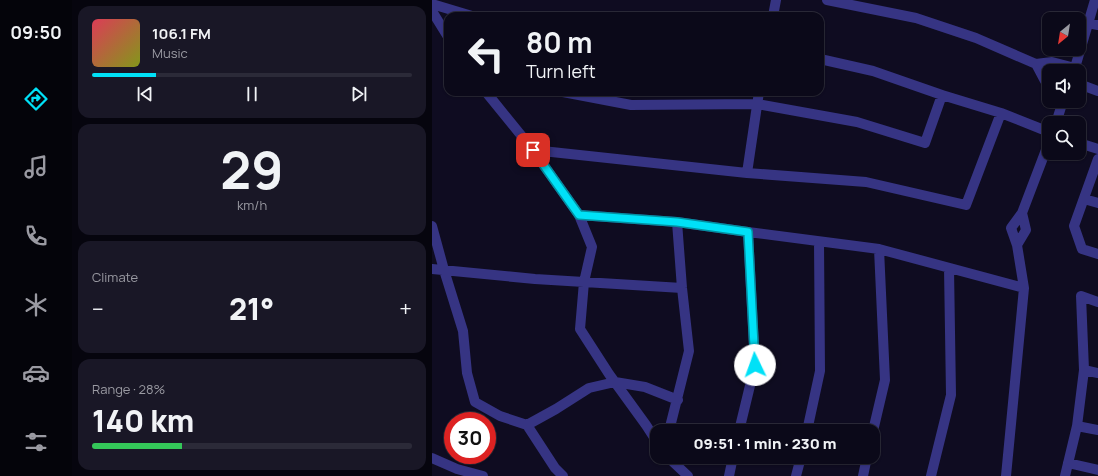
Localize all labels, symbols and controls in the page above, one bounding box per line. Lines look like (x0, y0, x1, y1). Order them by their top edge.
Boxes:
north arrow (1042, 12, 1086, 56)
map controls (1042, 12, 1086, 160)
text: 09:50 (10, 20, 62, 44)
text: 106.1 FM (152, 23, 211, 44)
text: 80 m (526, 23, 592, 61)
icon: left (460, 28, 512, 80)
text: Music (152, 44, 188, 62)
text: Turn left (526, 59, 596, 83)
button: sound (1042, 64, 1086, 108)
icon: previous (134, 83, 156, 105)
icon: pause (241, 83, 263, 105)
icon: next (348, 83, 370, 105)
icon: directions (22, 85, 50, 113)
button: search (1042, 116, 1086, 160)
pin (516, 133, 550, 167)
text: 29 (220, 134, 284, 205)
icon: arrive (522, 139, 544, 161)
icon: music (22, 153, 50, 181)
text: km/h (237, 196, 267, 214)
icon: phone (22, 222, 50, 250)
text: Climate (92, 268, 138, 286)
text: 21° (229, 288, 274, 329)
icon: climate (22, 291, 50, 319)
text: − (92, 294, 104, 324)
text: + (399, 294, 412, 324)
position arrow (734, 344, 776, 386)
icon: car (22, 359, 50, 387)
text: Range · 28% (92, 380, 165, 398)
text: 140 km (92, 400, 194, 441)
speed limit sign: 30 (444, 412, 496, 464)
icon: filters (22, 428, 50, 456)
text: 09:51 · 1 min · 230 m (693, 433, 837, 454)

